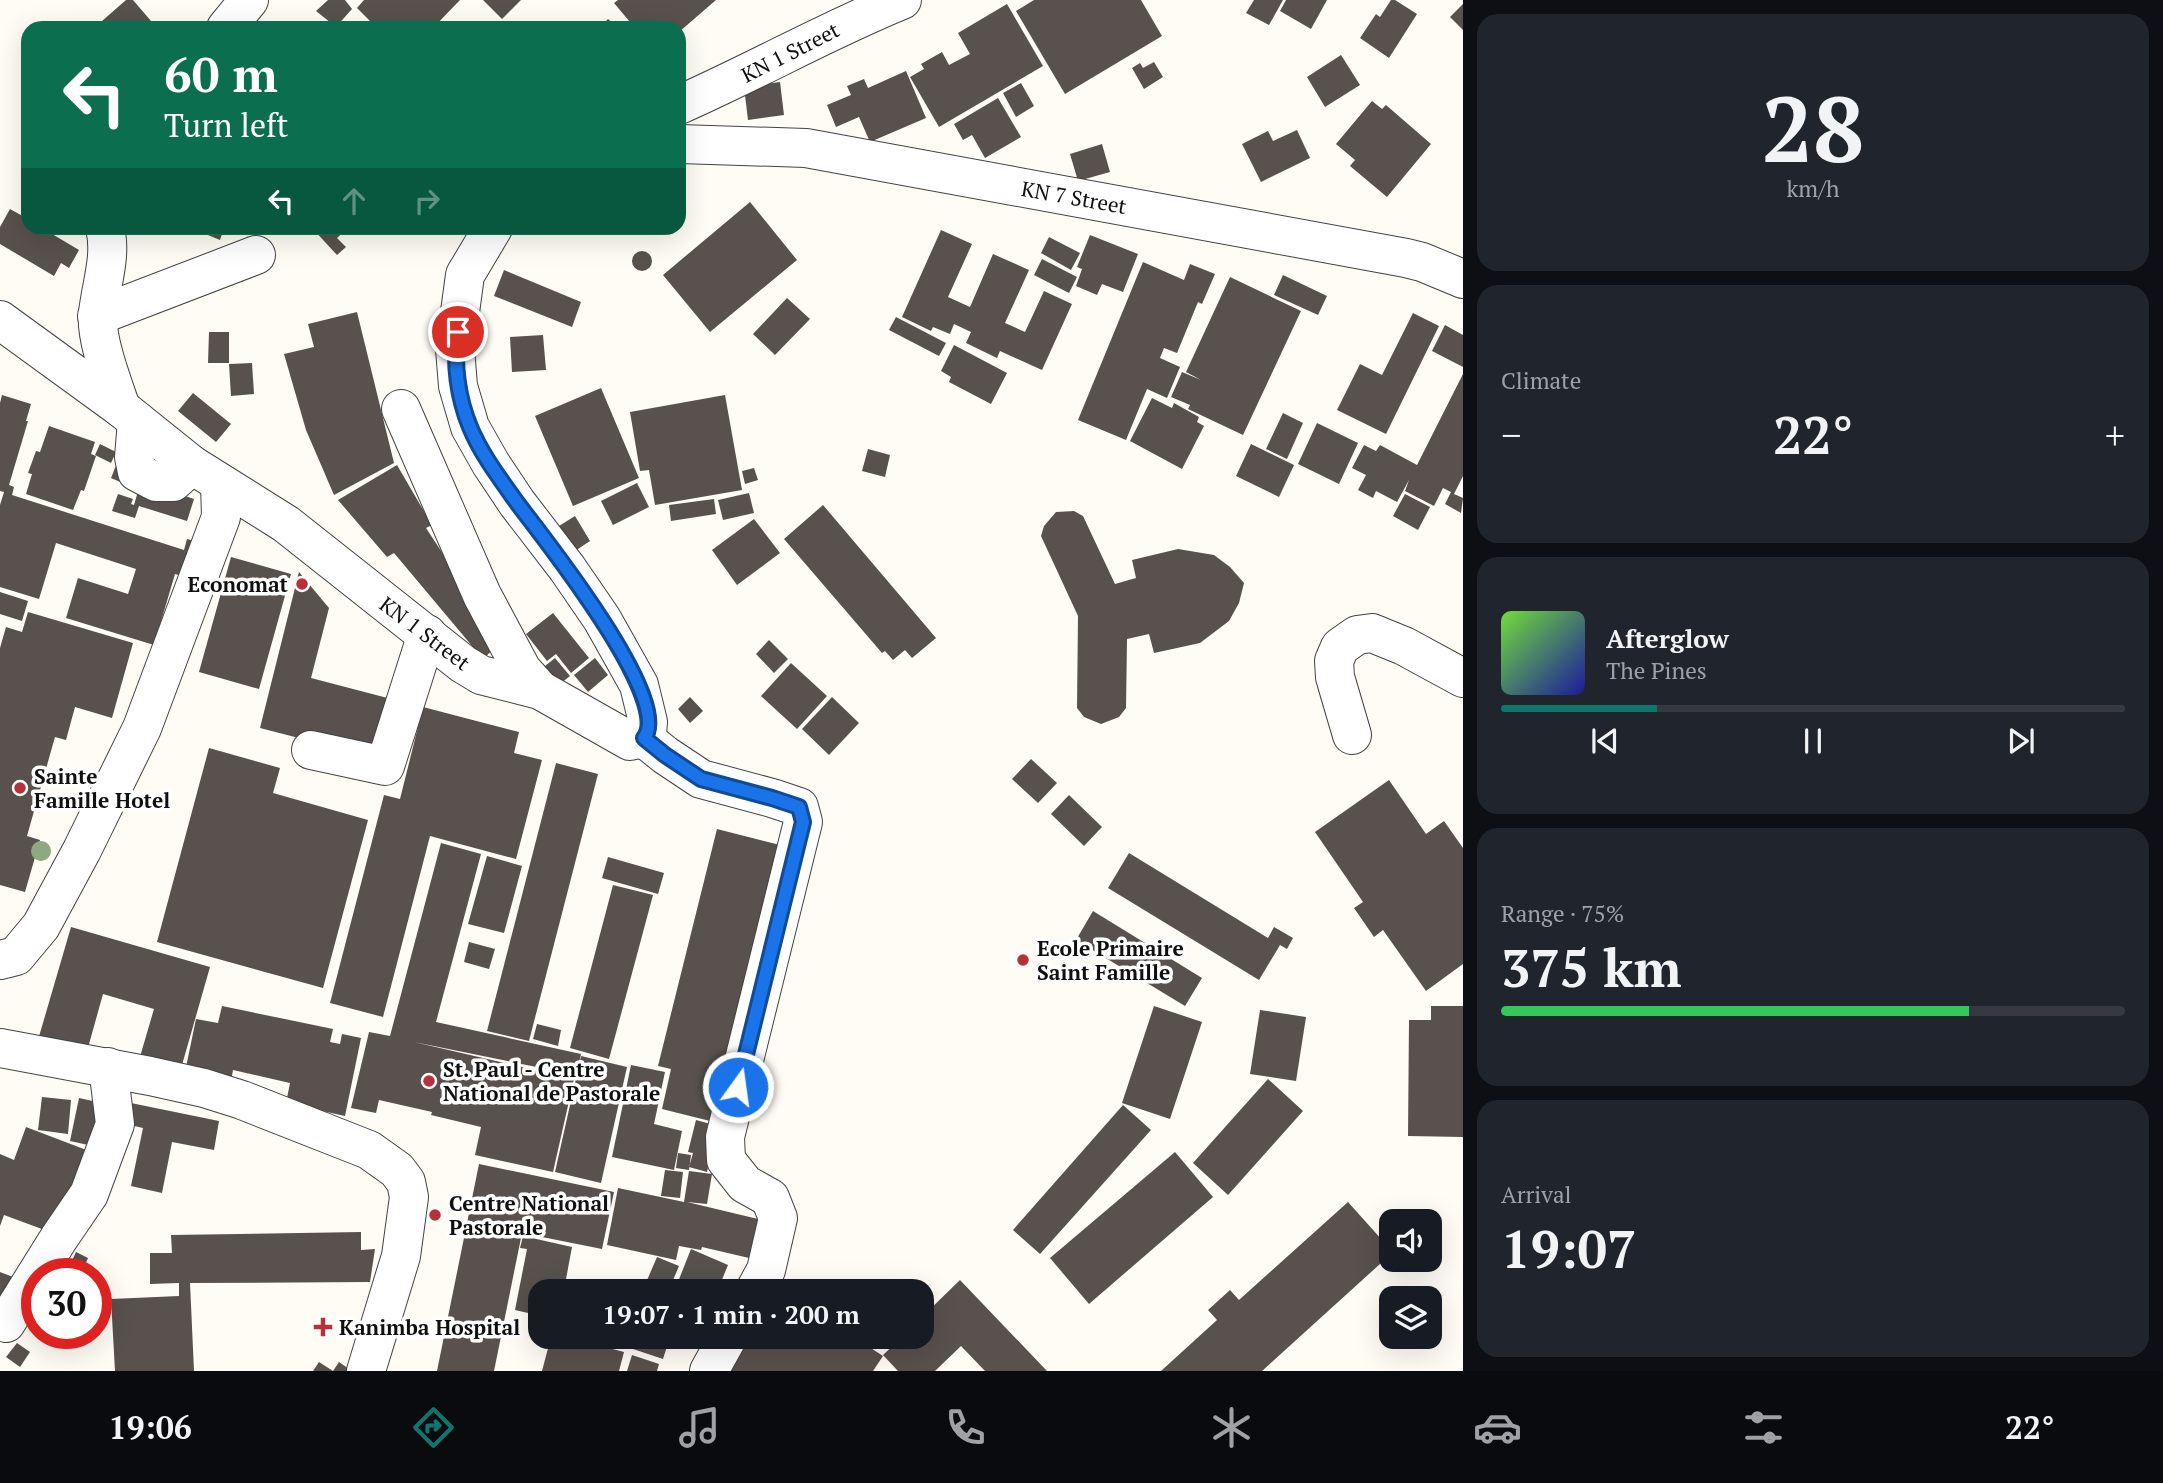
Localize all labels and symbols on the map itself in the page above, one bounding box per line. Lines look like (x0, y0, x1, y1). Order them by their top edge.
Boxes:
street label: KN 1 Street (736, 15, 844, 89)
street label: KN 7 Street (1019, 174, 1129, 220)
pin (428, 302, 488, 362)
place label: Economat (188, 570, 289, 598)
marker: Economat (294, 576, 310, 592)
street label: KN 1 Street (374, 590, 476, 676)
place label: Sainte Famille Hotel (34, 762, 170, 814)
marker: Sainte Famille Hotel (12, 780, 28, 796)
place label: Ecole Primaire Saint Famille (1037, 934, 1184, 986)
marker: Ecole Primaire Saint Famille (1015, 952, 1031, 968)
position arrow (701, 1050, 775, 1124)
place label: St. Paul - Centre National de Pastorale (443, 1055, 660, 1107)
marker: St. Paul - Centre National de Pastorale (421, 1073, 437, 1089)
place label: Centre National Pastorale (449, 1189, 609, 1241)
marker: Centre National Pastorale (427, 1207, 443, 1223)
speed limit sign: 30 (21, 1258, 112, 1349)
place label: Kanimba Hospital (339, 1313, 520, 1341)
marker: Kanimba Hospital (313, 1317, 333, 1337)

